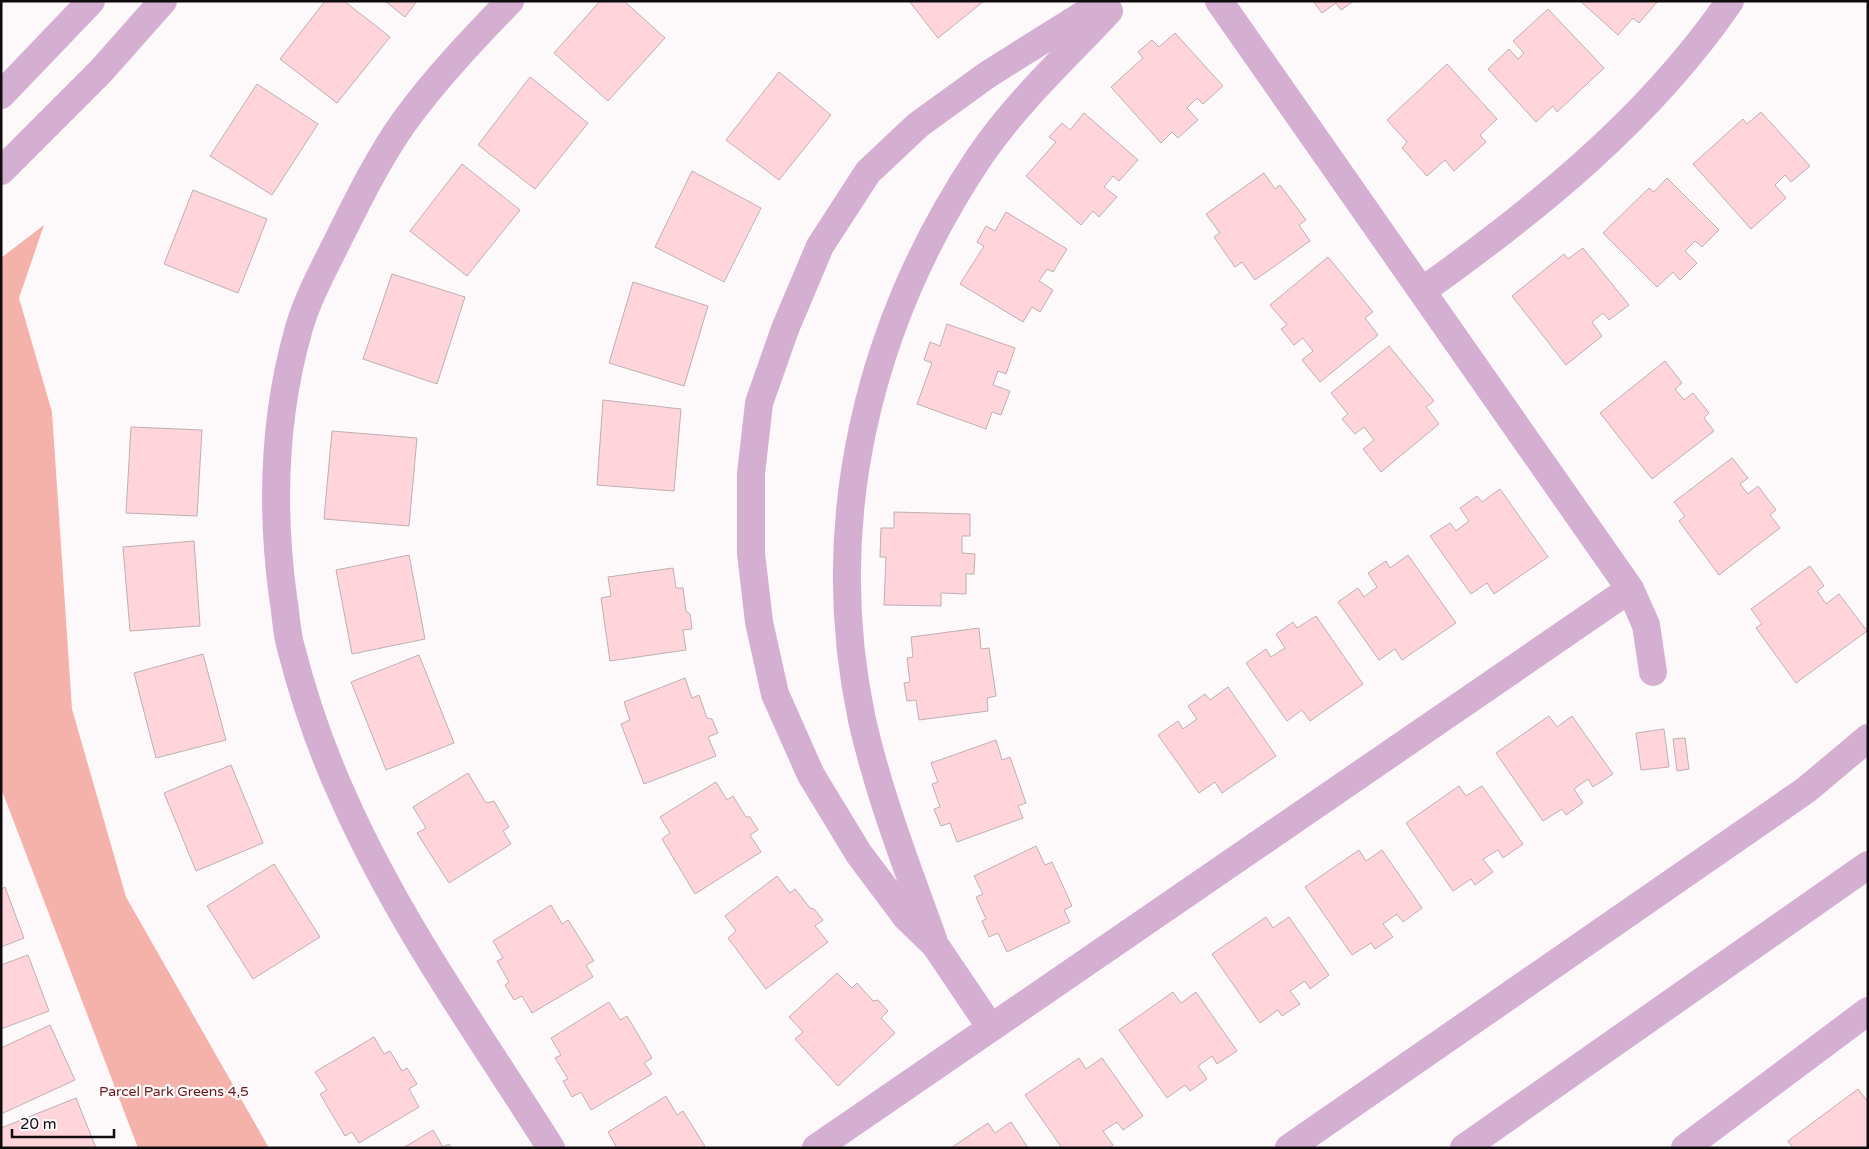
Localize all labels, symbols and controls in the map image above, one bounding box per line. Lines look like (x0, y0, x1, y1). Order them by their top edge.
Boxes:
park label: Parcel Park Greens 4,5 (99, 1083, 249, 1100)
scale bar (12, 1106, 115, 1138)
text: 20 m (20, 1115, 57, 1133)

